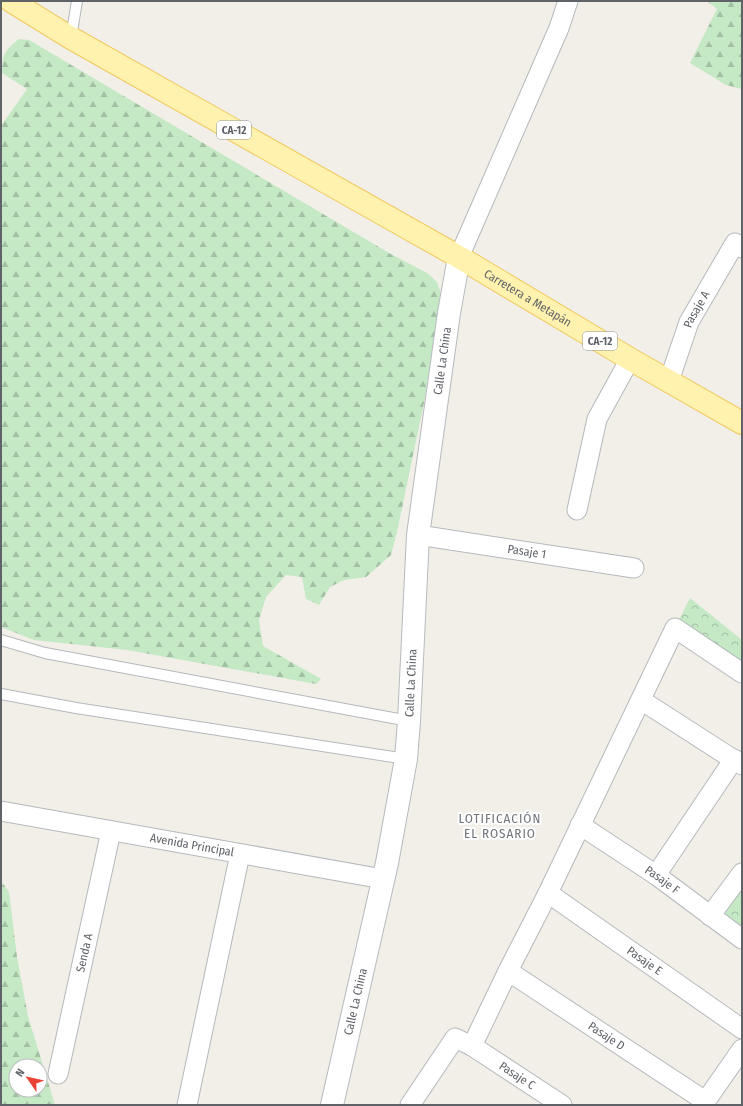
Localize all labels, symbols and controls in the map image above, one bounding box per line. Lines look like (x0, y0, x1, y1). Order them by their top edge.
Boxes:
road number: CA-12 (217, 121, 251, 139)
street label: Carretera a Metapán (481, 266, 574, 329)
street label: Pasaje A (681, 288, 713, 329)
street label: Calle La China (431, 326, 454, 396)
road number: CA-12 (583, 332, 617, 350)
street label: Pasaje 1 (507, 542, 547, 561)
street label: Calle La China (402, 648, 419, 718)
district label: LOTIFICACIÓN EL ROSARIO (459, 811, 541, 841)
street label: Avenida Principal (149, 831, 235, 859)
street label: Pasaje F (642, 863, 683, 898)
street label: Senda A (73, 931, 96, 974)
street label: Pasaje E (624, 944, 665, 978)
street label: Calle La China (341, 967, 370, 1036)
street label: Pasaje D (586, 1019, 627, 1053)
north arrow (8, 1058, 48, 1098)
street label: Pasaje C (497, 1059, 538, 1092)
text: N (13, 1066, 27, 1079)

